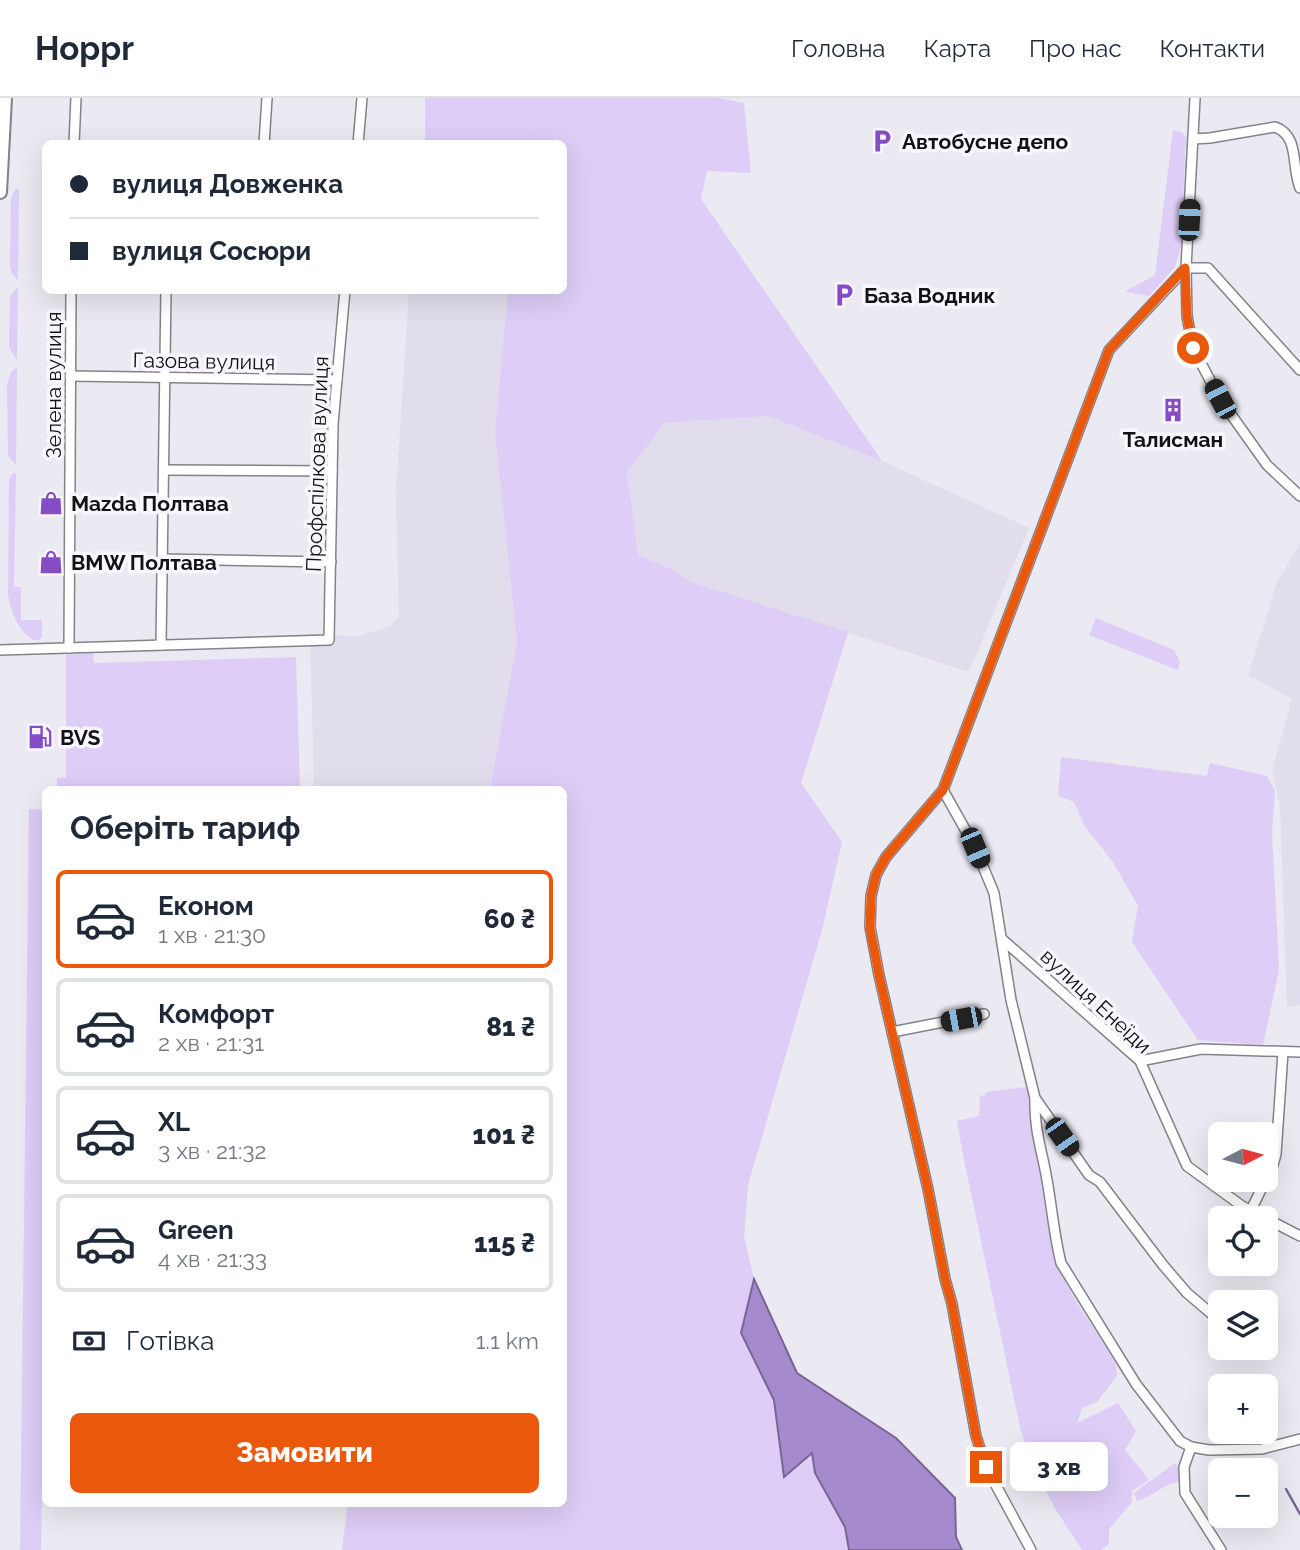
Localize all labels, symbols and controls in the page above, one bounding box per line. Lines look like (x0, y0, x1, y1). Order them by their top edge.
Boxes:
text: Hoppr (35, 29, 134, 68)
text: Головна (791, 34, 885, 63)
text: Карта (923, 34, 991, 63)
text: Про нас (1029, 34, 1122, 63)
text: Контакти (1160, 34, 1265, 63)
parking icon: Автобусне депо (868, 127, 896, 155)
place label: Автобусне депо (902, 129, 1068, 154)
text: вулиця Довженка (112, 169, 343, 199)
car (1178, 198, 1201, 242)
text: вулиця Сосюри (112, 236, 311, 266)
parking icon: База Водник (830, 281, 858, 309)
place label: База Водник (864, 283, 995, 308)
street label: Зелена вулиця (41, 311, 66, 459)
route start (1177, 332, 1209, 364)
street label: Газова вулиця (133, 347, 275, 375)
street label: Профспілкова вулиця (301, 356, 333, 572)
car (1201, 376, 1240, 422)
building icon: Талисман (1159, 396, 1187, 424)
place label: Талисман (1123, 427, 1223, 452)
shop icon: Mazda Полтава (37, 489, 65, 517)
place label: Mazda Полтава (71, 491, 229, 516)
shop icon: BMW Полтава (37, 548, 65, 576)
place label: BMW Полтава (71, 550, 217, 575)
fuel station icon: BVS (26, 723, 54, 751)
place label: BVS (60, 725, 101, 750)
text: Оберіть тариф (70, 809, 300, 846)
car (958, 825, 993, 871)
icon: car (74, 888, 137, 951)
text: Економ (158, 891, 254, 921)
text: 60 ₴ (484, 904, 535, 934)
text: 1 хв · 21:30 (158, 921, 266, 948)
street label: вулиця Енеїди (1036, 943, 1156, 1059)
icon: car (74, 996, 137, 1059)
text: Комфорт (158, 999, 274, 1029)
car (939, 1005, 984, 1033)
text: 81 ₴ (486, 1012, 535, 1042)
text: 2 хв · 21:31 (158, 1029, 264, 1056)
icon: car (74, 1104, 137, 1167)
text: XL (158, 1107, 190, 1137)
car (1042, 1114, 1083, 1160)
text: 101 ₴ (473, 1120, 535, 1150)
north arrow (1208, 1122, 1278, 1192)
map controls (1208, 1122, 1278, 1528)
text: 3 хв · 21:32 (158, 1137, 267, 1164)
button: locate (1208, 1206, 1278, 1276)
icon: car (74, 1212, 137, 1275)
text: Green (158, 1215, 234, 1245)
text: 115 ₴ (474, 1228, 535, 1258)
text: 4 хв · 21:33 (158, 1245, 267, 1272)
button: layers (1208, 1290, 1278, 1360)
icon: cash (70, 1322, 108, 1360)
text: Готівка (126, 1326, 215, 1356)
text: 1.1 km (476, 1327, 539, 1354)
button: + (1208, 1374, 1278, 1444)
button: Замовити (70, 1413, 539, 1493)
callout: 3 хв (1010, 1442, 1108, 1492)
route end (970, 1451, 1002, 1483)
text: 3 хв (1037, 1453, 1081, 1480)
button: − (1208, 1458, 1278, 1528)

